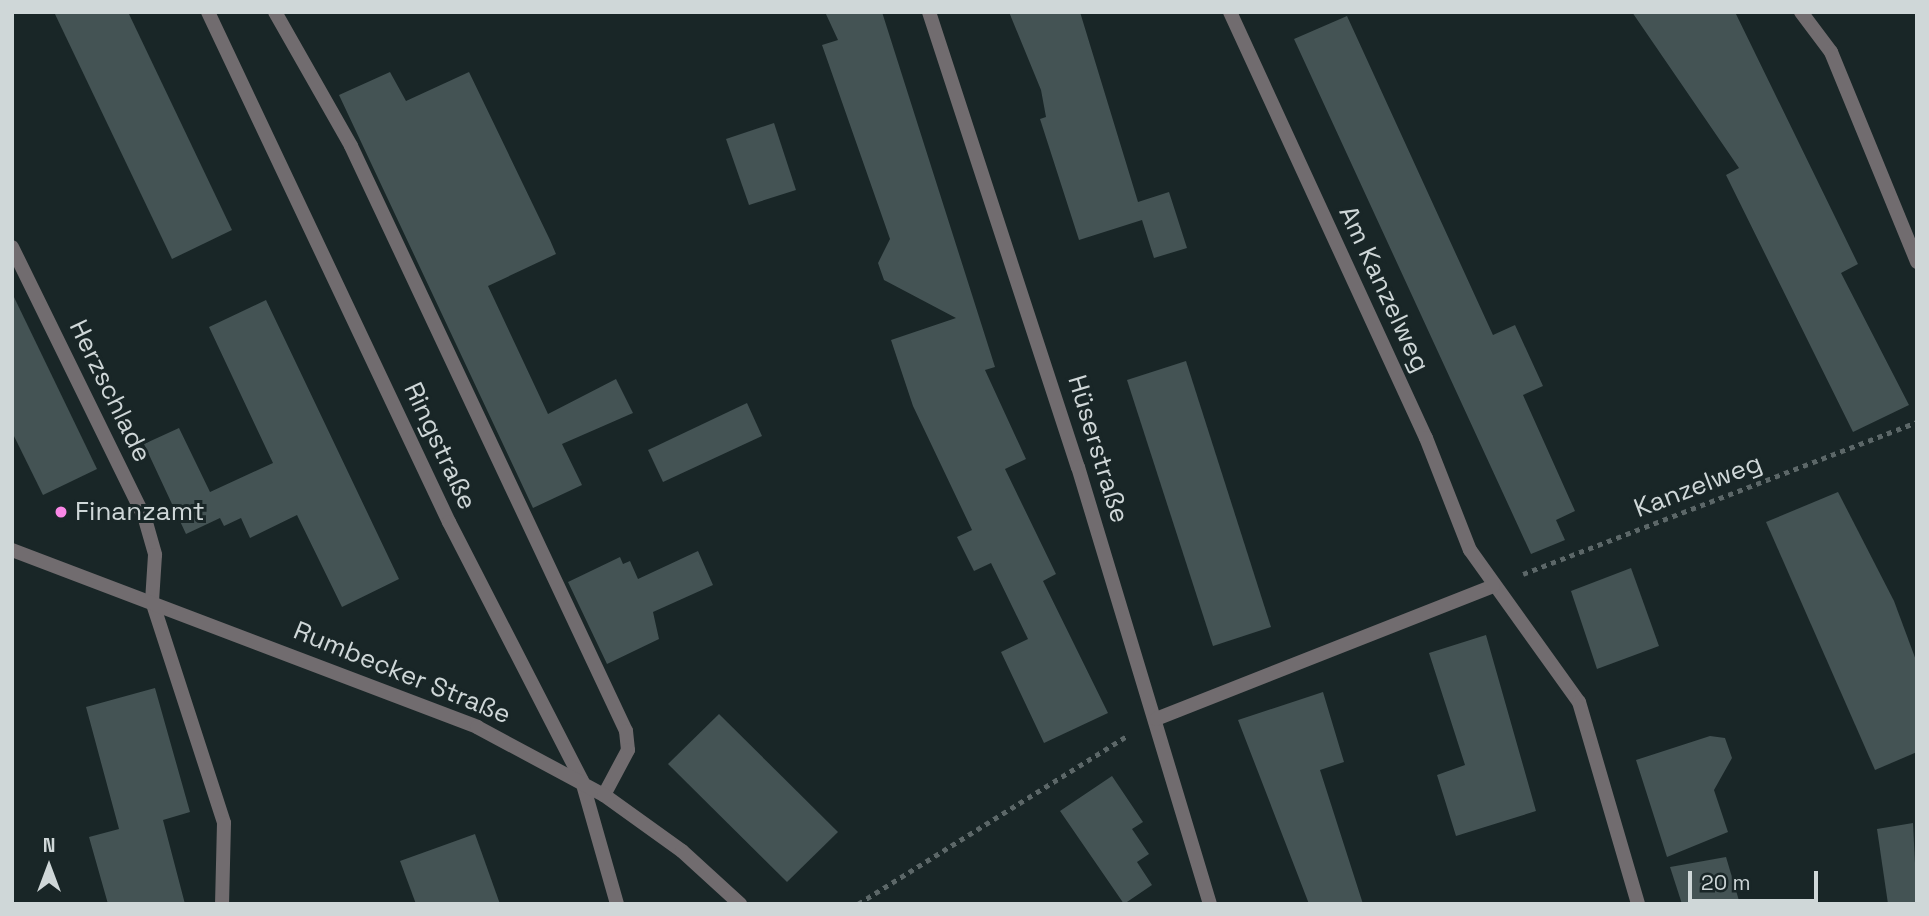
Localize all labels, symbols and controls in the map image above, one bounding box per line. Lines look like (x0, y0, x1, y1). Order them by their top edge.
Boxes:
street label: Am Kanzelweg (1332, 201, 1436, 377)
street label: Herzschlade (62, 315, 158, 467)
street label: Hüserstraße (1061, 371, 1135, 527)
street label: Ringstraße (397, 377, 483, 515)
street label: Kanzelweg (1630, 447, 1766, 525)
place label: Finanzamt (75, 496, 205, 528)
marker: Finanzamt (53, 504, 69, 520)
street label: Rumbecker Straße (289, 615, 515, 731)
north arrow (14, 832, 84, 902)
text: N (43, 833, 55, 858)
scale bar (1691, 856, 1820, 900)
text: 20 m (1701, 869, 1751, 896)

